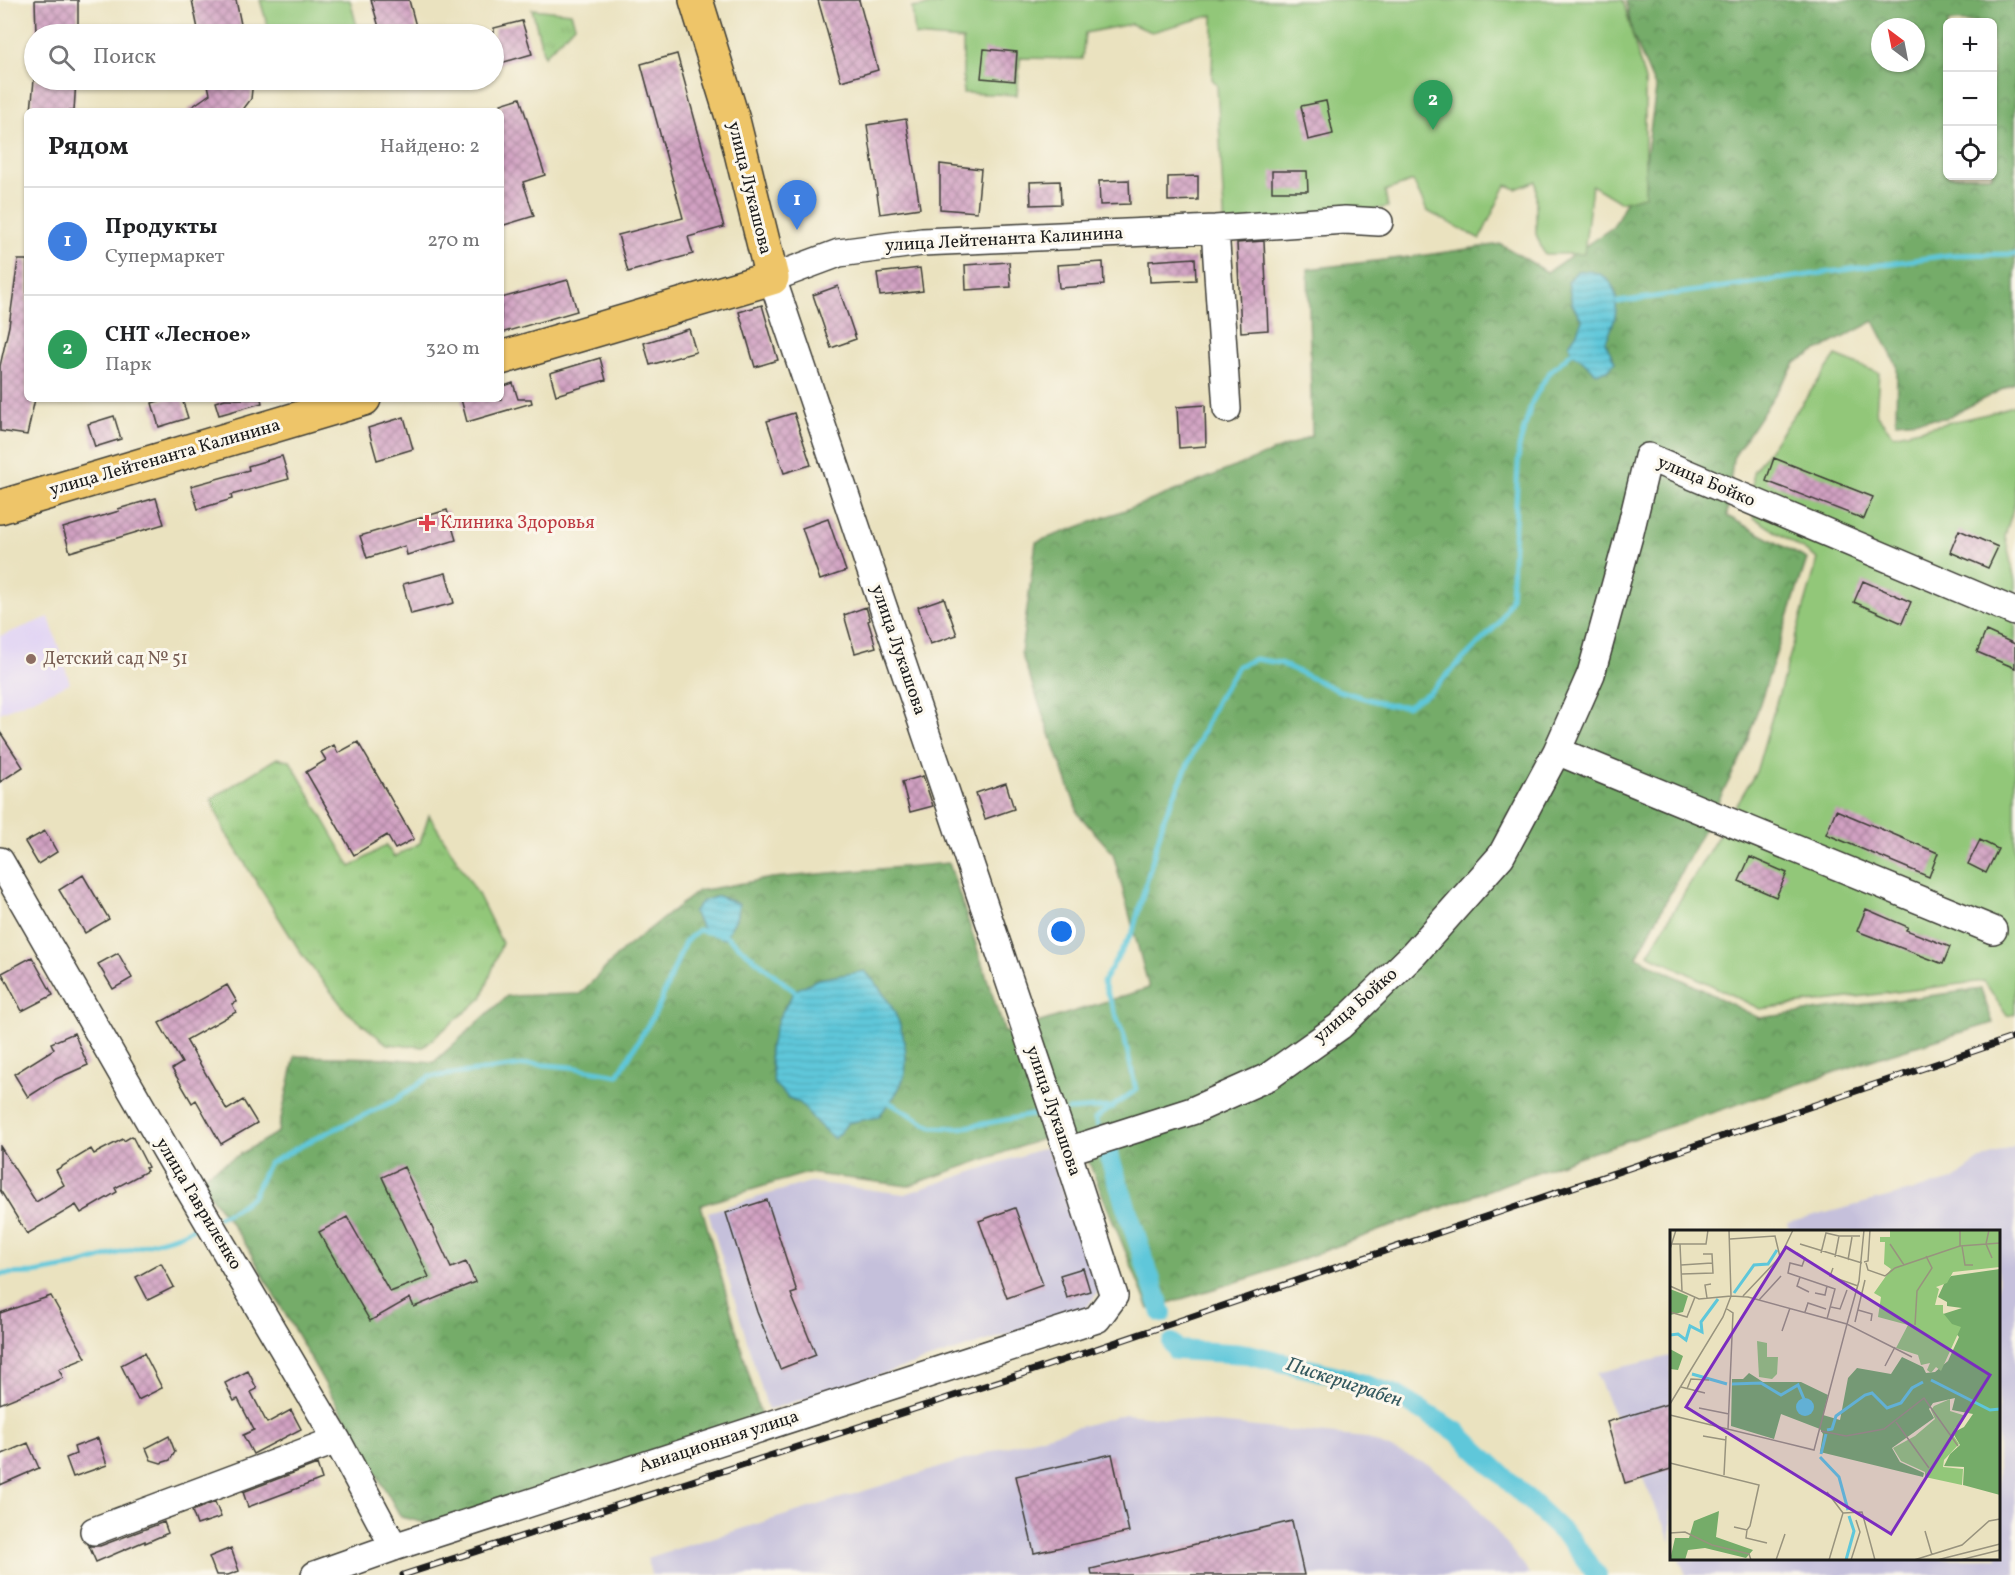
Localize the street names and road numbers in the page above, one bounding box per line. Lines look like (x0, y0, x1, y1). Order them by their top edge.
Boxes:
street label: улица Лукашова (720, 119, 778, 257)
street label: улица Лейтенанта Калинина (884, 221, 1124, 259)
street label: улица Лейтенанта Калинина (47, 413, 283, 503)
street label: улица Бойко (1653, 450, 1759, 514)
street label: улица Лукашова (864, 582, 932, 719)
street label: улица Бойко (1308, 962, 1404, 1050)
street label: улица Лукашова (1019, 1043, 1087, 1180)
street label: улица Гавриленко (149, 1133, 247, 1275)
street label: Авиационная улица (636, 1404, 802, 1480)

